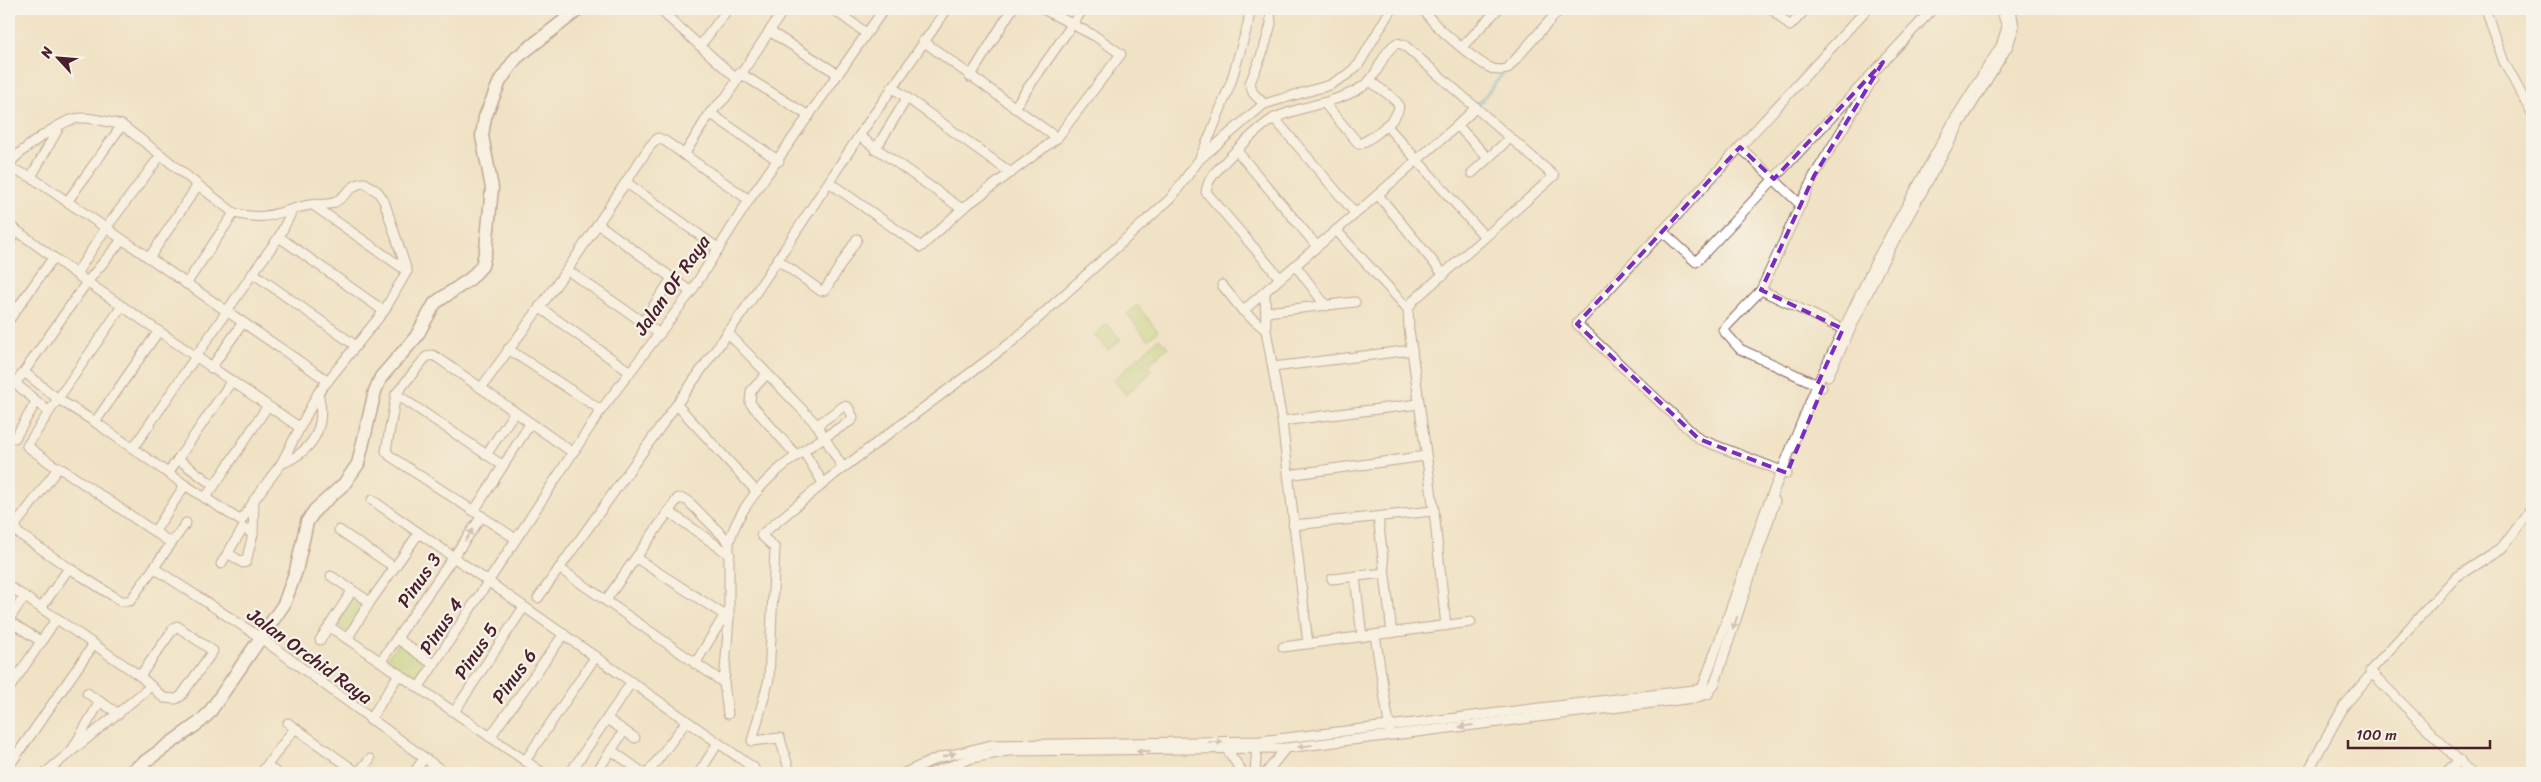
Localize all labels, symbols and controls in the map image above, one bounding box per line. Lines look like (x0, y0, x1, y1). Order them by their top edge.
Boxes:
north arrow (32, 32, 82, 82)
text: N (33, 42, 60, 63)
street label: Jalan OF Raya (624, 227, 719, 343)
one-way arrow (465, 528, 474, 541)
street label: Pinus 3 (388, 545, 450, 615)
street label: Pinus 4 (410, 591, 472, 661)
street label: Jalan Orchid Raya (239, 598, 380, 713)
one-way arrow (1731, 615, 1738, 630)
street label: Pinus 5 (445, 616, 507, 686)
street label: Pinus 6 (483, 641, 545, 711)
scale bar (2348, 717, 2491, 749)
one-way arrow (1458, 722, 1474, 730)
text: 100 m (2356, 722, 2397, 748)
one-way arrow (1208, 738, 1224, 746)
one-way arrow (1297, 742, 1313, 750)
one-way arrow (1135, 747, 1151, 755)
one-way arrow (942, 750, 957, 758)

